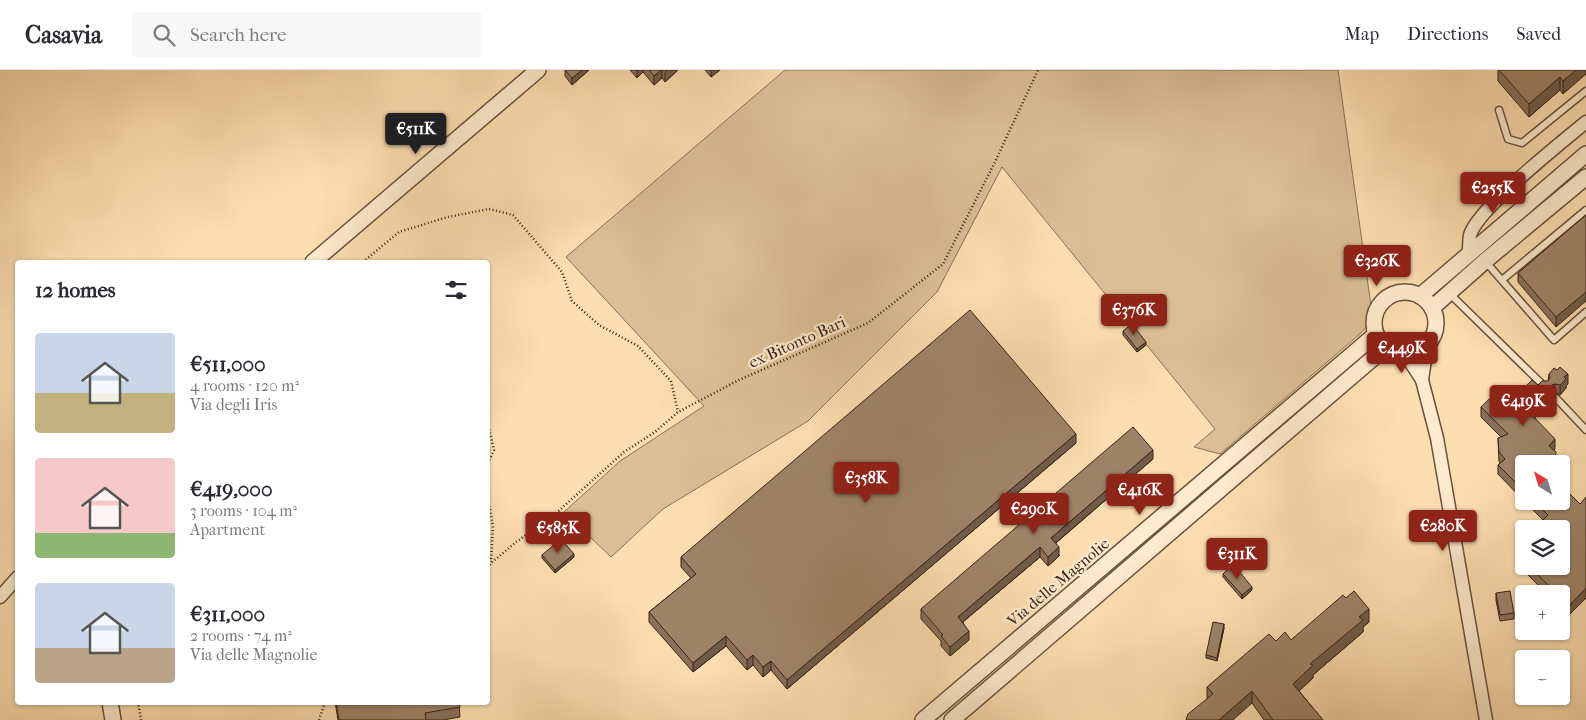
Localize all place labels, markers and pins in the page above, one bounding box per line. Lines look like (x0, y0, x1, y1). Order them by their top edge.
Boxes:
pin: €511K (381, 112, 451, 155)
pin: €255K (1458, 172, 1528, 214)
pin: €326K (1342, 244, 1412, 287)
pin: €376K (1099, 294, 1169, 336)
pin: €449K (1367, 332, 1437, 374)
pin: €419K (1488, 384, 1558, 427)
pin: €358K (831, 462, 901, 504)
pin: €416K (1105, 474, 1175, 516)
pin: €290K (999, 492, 1069, 535)
pin: €280K (1408, 510, 1478, 552)
pin: €585K (523, 512, 593, 554)
pin: €311K (1202, 538, 1272, 580)

